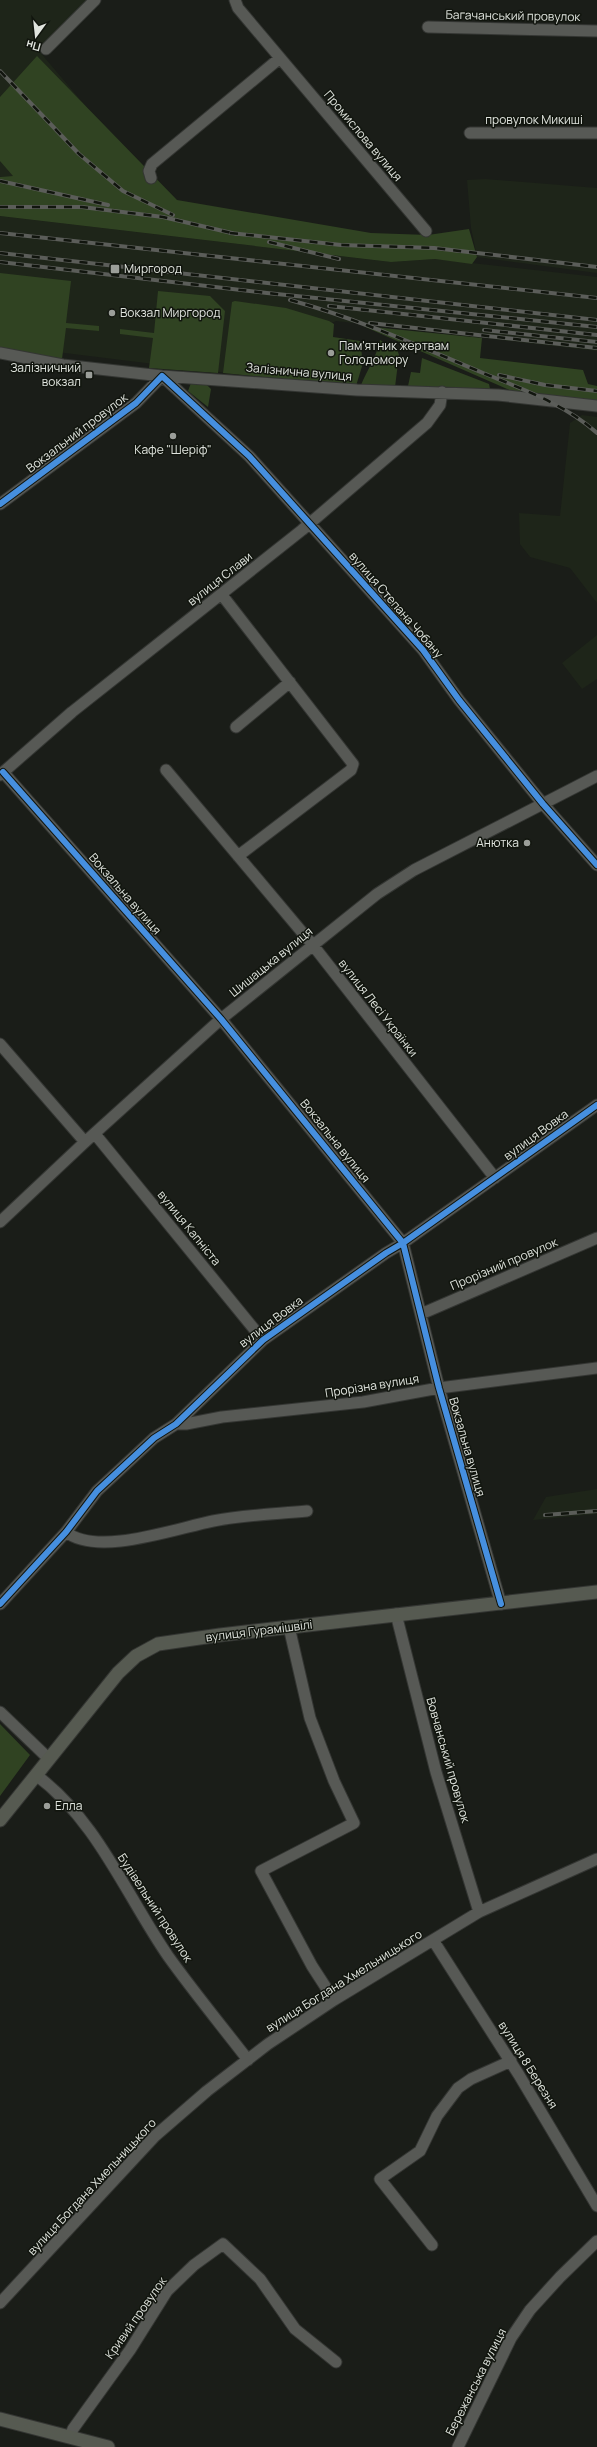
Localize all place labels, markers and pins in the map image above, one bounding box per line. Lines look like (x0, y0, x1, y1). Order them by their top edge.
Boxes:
place label: Миргород (124, 260, 182, 277)
marker: Миргород (109, 263, 121, 275)
place label: Вокзал Миргород (120, 304, 220, 321)
marker: Вокзал Миргород (107, 308, 117, 318)
place label: Пам'ятник жертвам Голодомору (339, 337, 449, 368)
marker: Пам'ятник жертвам Голодомору (326, 348, 336, 358)
place label: Залізничний вокзал (10, 359, 81, 390)
marker: Залізничний вокзал (84, 370, 94, 380)
marker: Кафе "Шеріф" (168, 431, 178, 441)
place label: Кафе "Шеріф" (134, 441, 212, 458)
place label: Анютка (476, 834, 519, 851)
marker: Анютка (522, 838, 532, 848)
place label: Елла (55, 1797, 82, 1814)
marker: Елла (42, 1801, 52, 1811)

